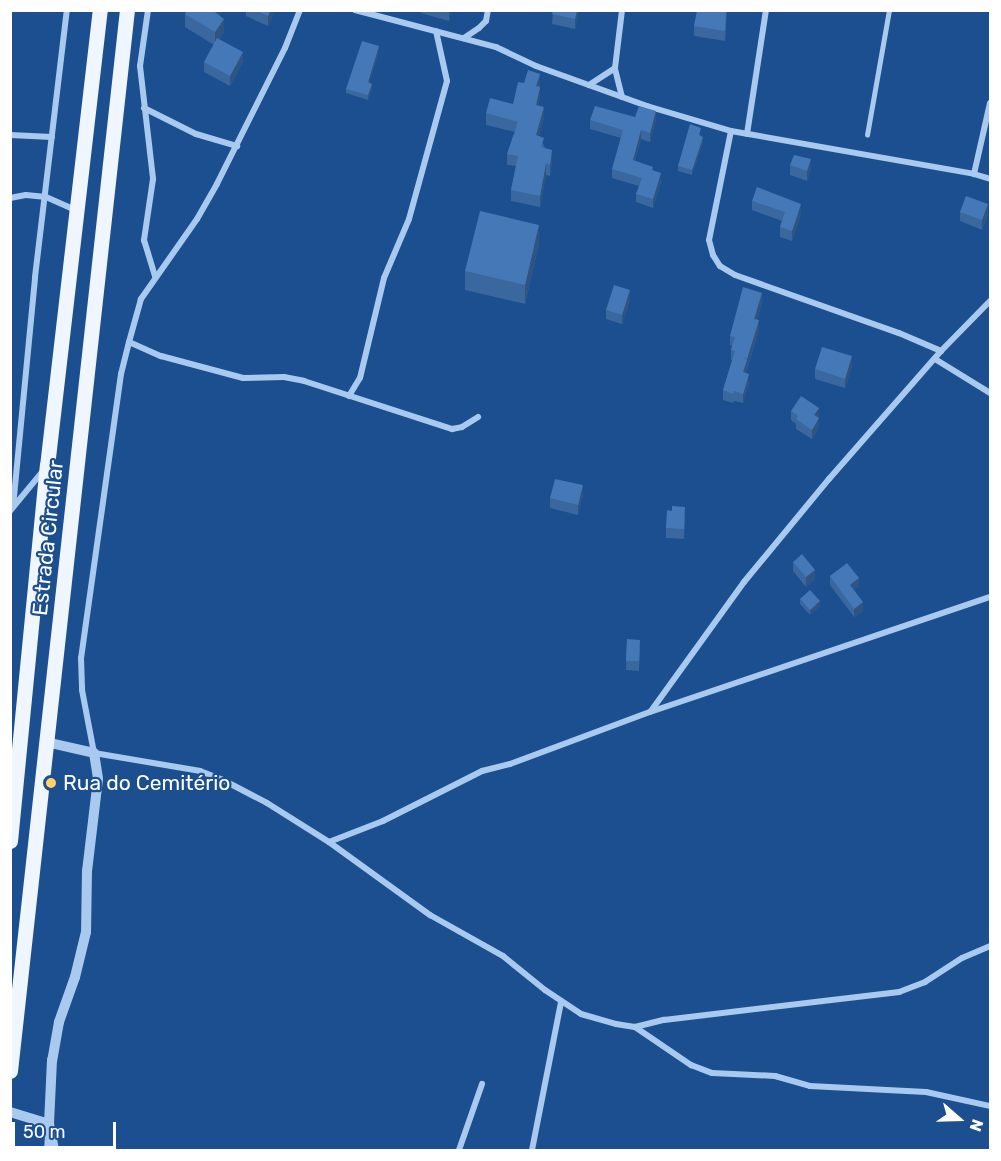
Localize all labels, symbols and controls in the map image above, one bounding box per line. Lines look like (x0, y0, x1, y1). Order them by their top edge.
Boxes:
street label: Estrada Circular (27, 459, 69, 617)
place label: Rua do Cemitério (63, 770, 230, 796)
marker: Rua do Cemitério (44, 776, 58, 790)
north arrow (929, 1089, 989, 1149)
scale bar (15, 1110, 118, 1148)
text: N (965, 1117, 987, 1134)
text: 50 m (23, 1121, 66, 1143)

